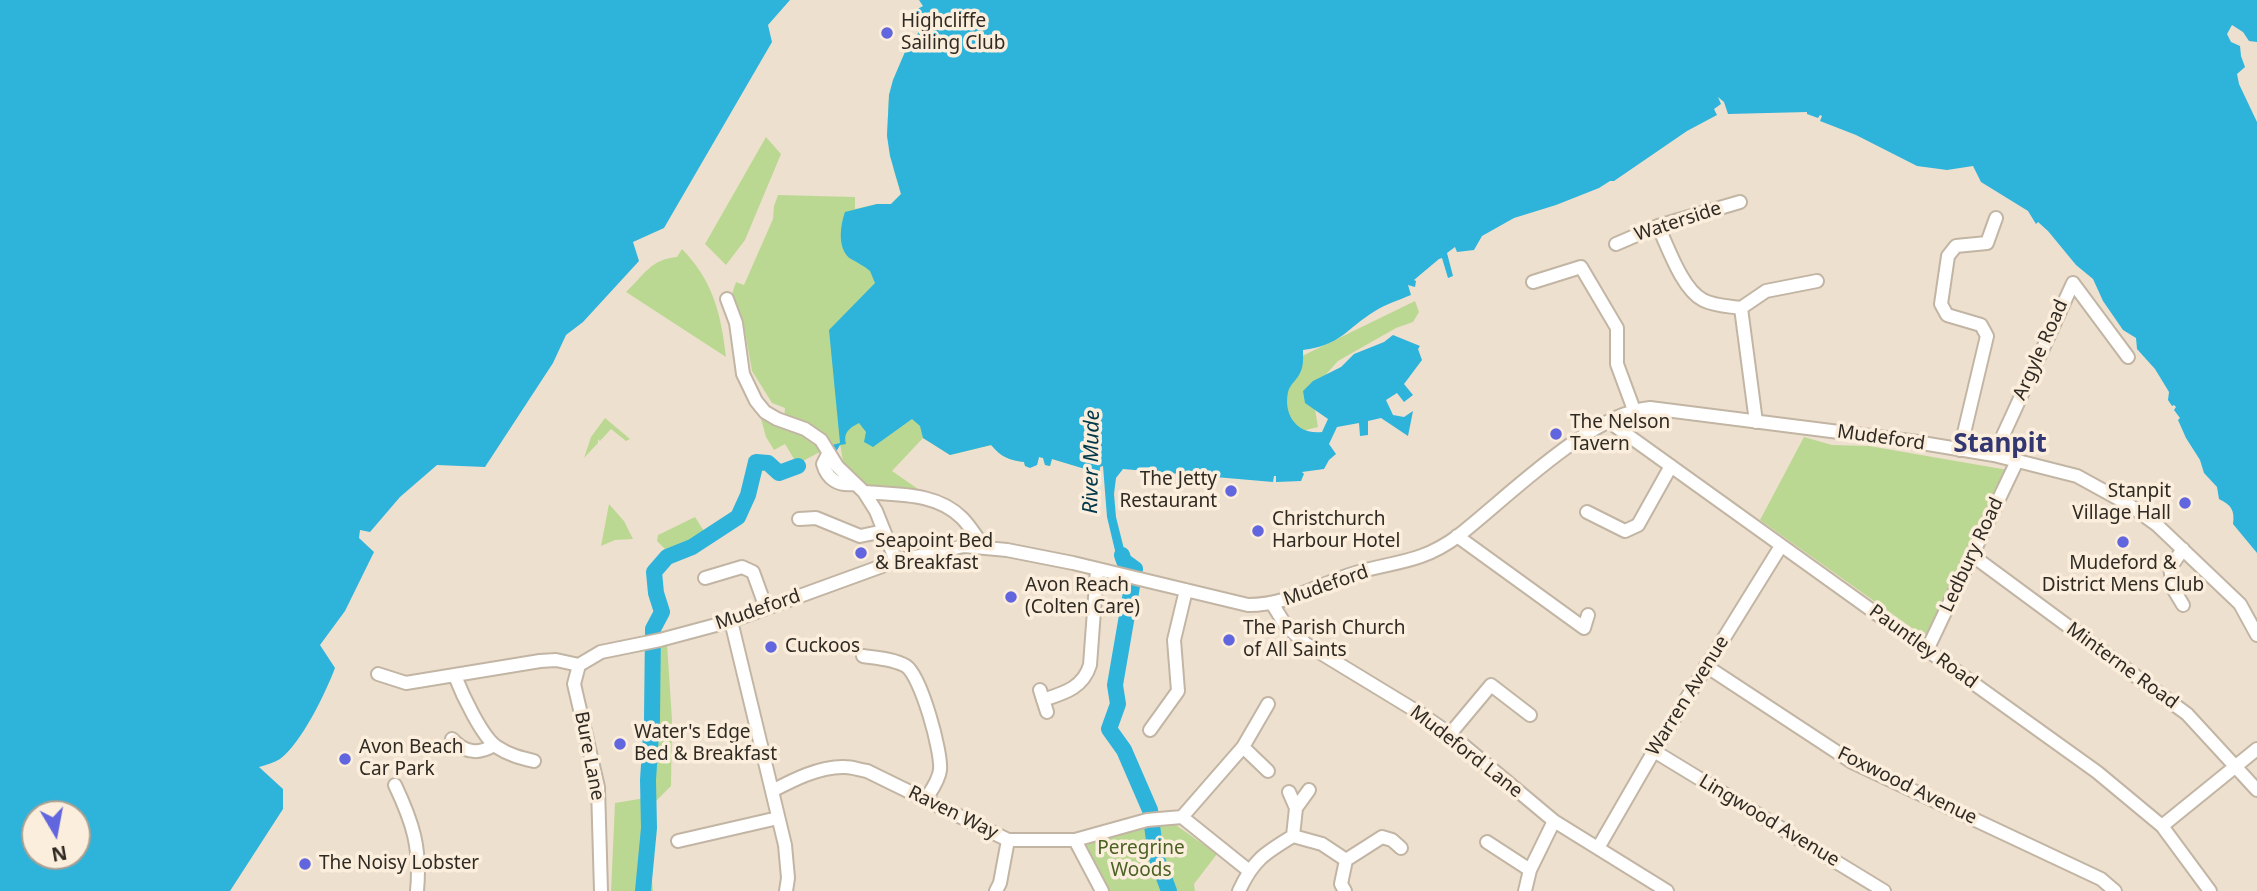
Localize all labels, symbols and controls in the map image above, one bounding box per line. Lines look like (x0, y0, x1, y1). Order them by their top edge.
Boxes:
place label: Highcliffe Sailing Club (901, 11, 1005, 55)
marker: Highcliffe Sailing Club (879, 25, 895, 41)
street label: Waterside (1632, 197, 1724, 247)
street label: Argyle Road (2009, 296, 2073, 404)
water label: River Mude (1078, 410, 1106, 514)
place label: The Nelson Tavern (1570, 412, 1670, 456)
street label: Mudeford (1836, 421, 1926, 455)
marker: The Nelson Tavern (1548, 426, 1564, 442)
district label: Stanpit (1953, 429, 2047, 461)
place label: The Jetty Restaurant (1119, 469, 1217, 513)
place label: Stanpit Village Hall (2072, 481, 2171, 525)
marker: The Jetty Restaurant (1223, 483, 1239, 499)
street label: Ledbury Road (1935, 494, 2009, 616)
marker: Stanpit Village Hall (2177, 495, 2193, 511)
place label: Christchurch Harbour Hotel (1272, 509, 1400, 553)
marker: Christchurch Harbour Hotel (1250, 523, 1266, 539)
place label: Seapoint Bed & Breakfast (875, 531, 993, 575)
marker: Mudeford & District Mens Club (2115, 534, 2131, 550)
marker: Seapoint Bed & Breakfast (853, 545, 869, 561)
place label: Mudeford & District Mens Club (2042, 553, 2204, 597)
street label: Mudeford (1280, 561, 1372, 611)
place label: Avon Reach (Colten Care) (1025, 575, 1140, 619)
street label: Mudeford (712, 585, 804, 635)
marker: Avon Reach (Colten Care) (1003, 589, 1019, 605)
street label: Pauntley Road (1865, 600, 1981, 694)
place label: The Parish Church of All Saints (1243, 618, 1405, 662)
street label: Minterne Road (2062, 618, 2182, 714)
marker: The Parish Church of All Saints (1221, 632, 1237, 648)
street label: Warren Avenue (1642, 632, 1734, 760)
place label: Cuckoos (785, 636, 860, 658)
marker: Cuckoos (763, 639, 779, 655)
street label: Mudeford Lane (1405, 701, 1527, 803)
street label: Bure Lane (569, 710, 609, 802)
place label: Water's Edge Bed & Breakfast (634, 722, 777, 766)
marker: Water's Edge Bed & Breakfast (612, 736, 628, 752)
place label: Avon Beach Car Park (359, 737, 464, 781)
street label: Foxwood Avenue (1834, 742, 1980, 830)
marker: Avon Beach Car Park (337, 751, 353, 767)
street label: Lingwood Avenue (1695, 770, 1843, 872)
street label: Raven Way (904, 781, 1002, 845)
north arrow (21, 800, 91, 870)
park label: Peregrine Woods (1097, 838, 1185, 882)
text: N (49, 840, 69, 868)
place label: The Noisy Lobster (319, 853, 479, 875)
marker: The Noisy Lobster (297, 856, 313, 872)

